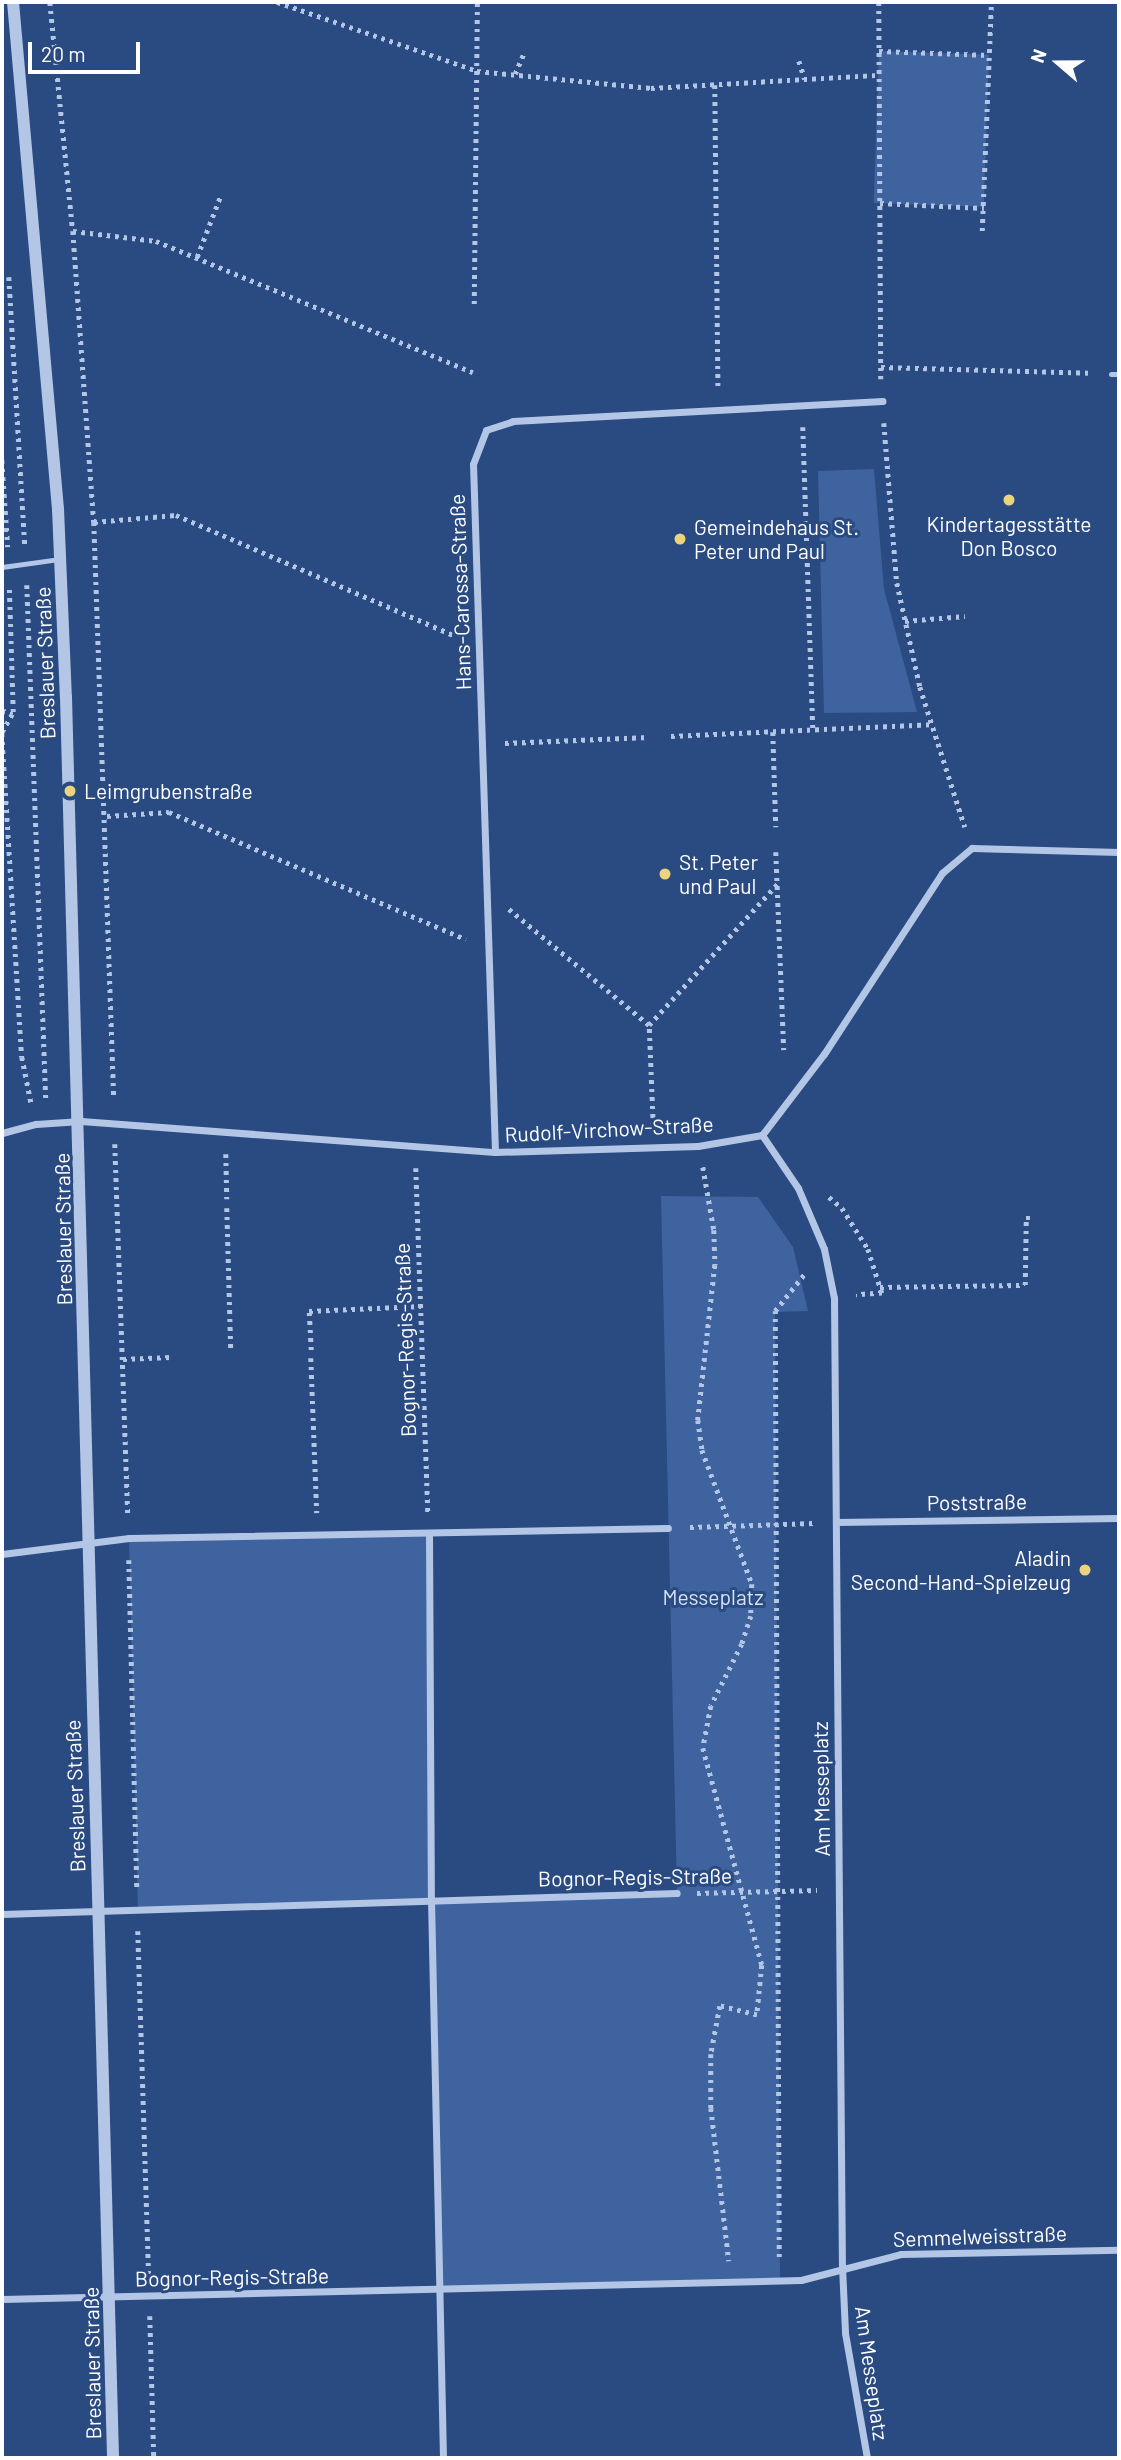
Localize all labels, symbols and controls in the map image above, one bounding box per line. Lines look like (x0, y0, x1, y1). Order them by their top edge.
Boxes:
scale bar (32, 28, 144, 72)
north arrow (1023, 28, 1093, 98)
text: 20 m (41, 41, 86, 66)
text: N (1025, 46, 1051, 66)
marker: Kindertagesstätte Don Bosco (1001, 492, 1017, 508)
street label: Hans-Carossa-Straße (444, 493, 476, 691)
place label: Kindertagesstätte Don Bosco (927, 511, 1091, 561)
place label: Gemeindehaus St. Peter und Paul (694, 514, 859, 564)
marker: Gemeindehaus St. Peter und Paul (672, 531, 688, 547)
street label: Breslauer Straße (30, 586, 60, 740)
place label: Leimgrubenstraße (84, 778, 253, 804)
marker: Leimgrubenstraße (62, 783, 78, 799)
place label: St. Peter und Paul (679, 849, 758, 899)
marker: St. Peter und Paul (657, 866, 673, 882)
street label: Rudolf-Virchow-Straße (504, 1111, 714, 1147)
street label: Breslauer Straße (49, 1152, 77, 1306)
street label: Bognor-Regis-Straße (389, 1242, 421, 1438)
street label: Poststraße (927, 1489, 1027, 1515)
place label: Aladin Second-Hand-Spielzeug (851, 1545, 1071, 1595)
marker: Aladin Second-Hand-Spielzeug (1077, 1562, 1093, 1578)
park label: Messeplatz (662, 1584, 764, 1610)
street label: Breslauer Straße (60, 1719, 90, 1873)
street label: Am Messeplatz (807, 1721, 835, 1857)
street label: Bognor-Regis-Straße (538, 1863, 732, 1891)
street label: Semmelweisstraße (893, 2220, 1067, 2252)
street label: Bognor-Regis-Straße (135, 2263, 329, 2291)
street label: Breslauer Straße (78, 2286, 106, 2440)
street label: Am Messeplatz (850, 2304, 894, 2442)

